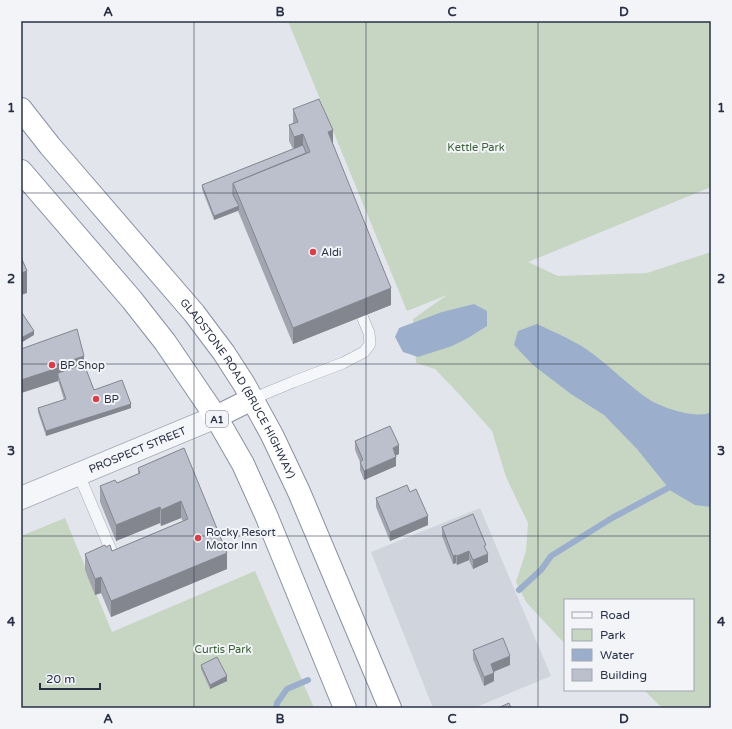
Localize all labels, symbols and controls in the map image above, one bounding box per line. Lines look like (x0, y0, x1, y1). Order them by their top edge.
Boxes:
text: A (103, 4, 113, 20)
text: B (275, 4, 285, 20)
text: C (447, 4, 457, 20)
text: D (619, 4, 629, 20)
text: 1 (7, 100, 15, 116)
text: 1 (717, 100, 725, 116)
park label: Kettle Park (447, 141, 505, 154)
place label: Aldi (321, 246, 342, 259)
marker: Aldi (308, 247, 318, 257)
text: 2 (7, 271, 15, 287)
text: 2 (717, 271, 725, 287)
street label: GLADSTONE ROAD (BRUCE HIGHWAY) (177, 296, 298, 481)
place label: BP Shop (60, 359, 105, 372)
marker: BP Shop (47, 360, 57, 370)
place label: BP (104, 393, 119, 406)
marker: BP (91, 394, 101, 404)
road number: A1 (206, 411, 228, 427)
street label: PROSPECT STREET (87, 424, 188, 476)
text: 3 (7, 443, 15, 459)
text: 3 (717, 443, 725, 459)
place label: Rocky Resort Motor Inn (206, 526, 276, 552)
marker: Rocky Resort Motor Inn (193, 533, 203, 543)
legend (564, 599, 694, 691)
text: Road (600, 608, 630, 622)
text: 4 (7, 614, 16, 630)
text: 4 (717, 614, 726, 630)
text: Park (600, 628, 626, 642)
park label: Curtis Park (194, 643, 252, 656)
text: Water (600, 648, 635, 662)
scale bar (40, 665, 100, 691)
text: Building (600, 668, 647, 682)
text: 20 m (46, 672, 75, 686)
text: A (103, 711, 113, 727)
text: B (275, 711, 285, 727)
text: C (447, 711, 457, 727)
text: D (619, 711, 629, 727)

